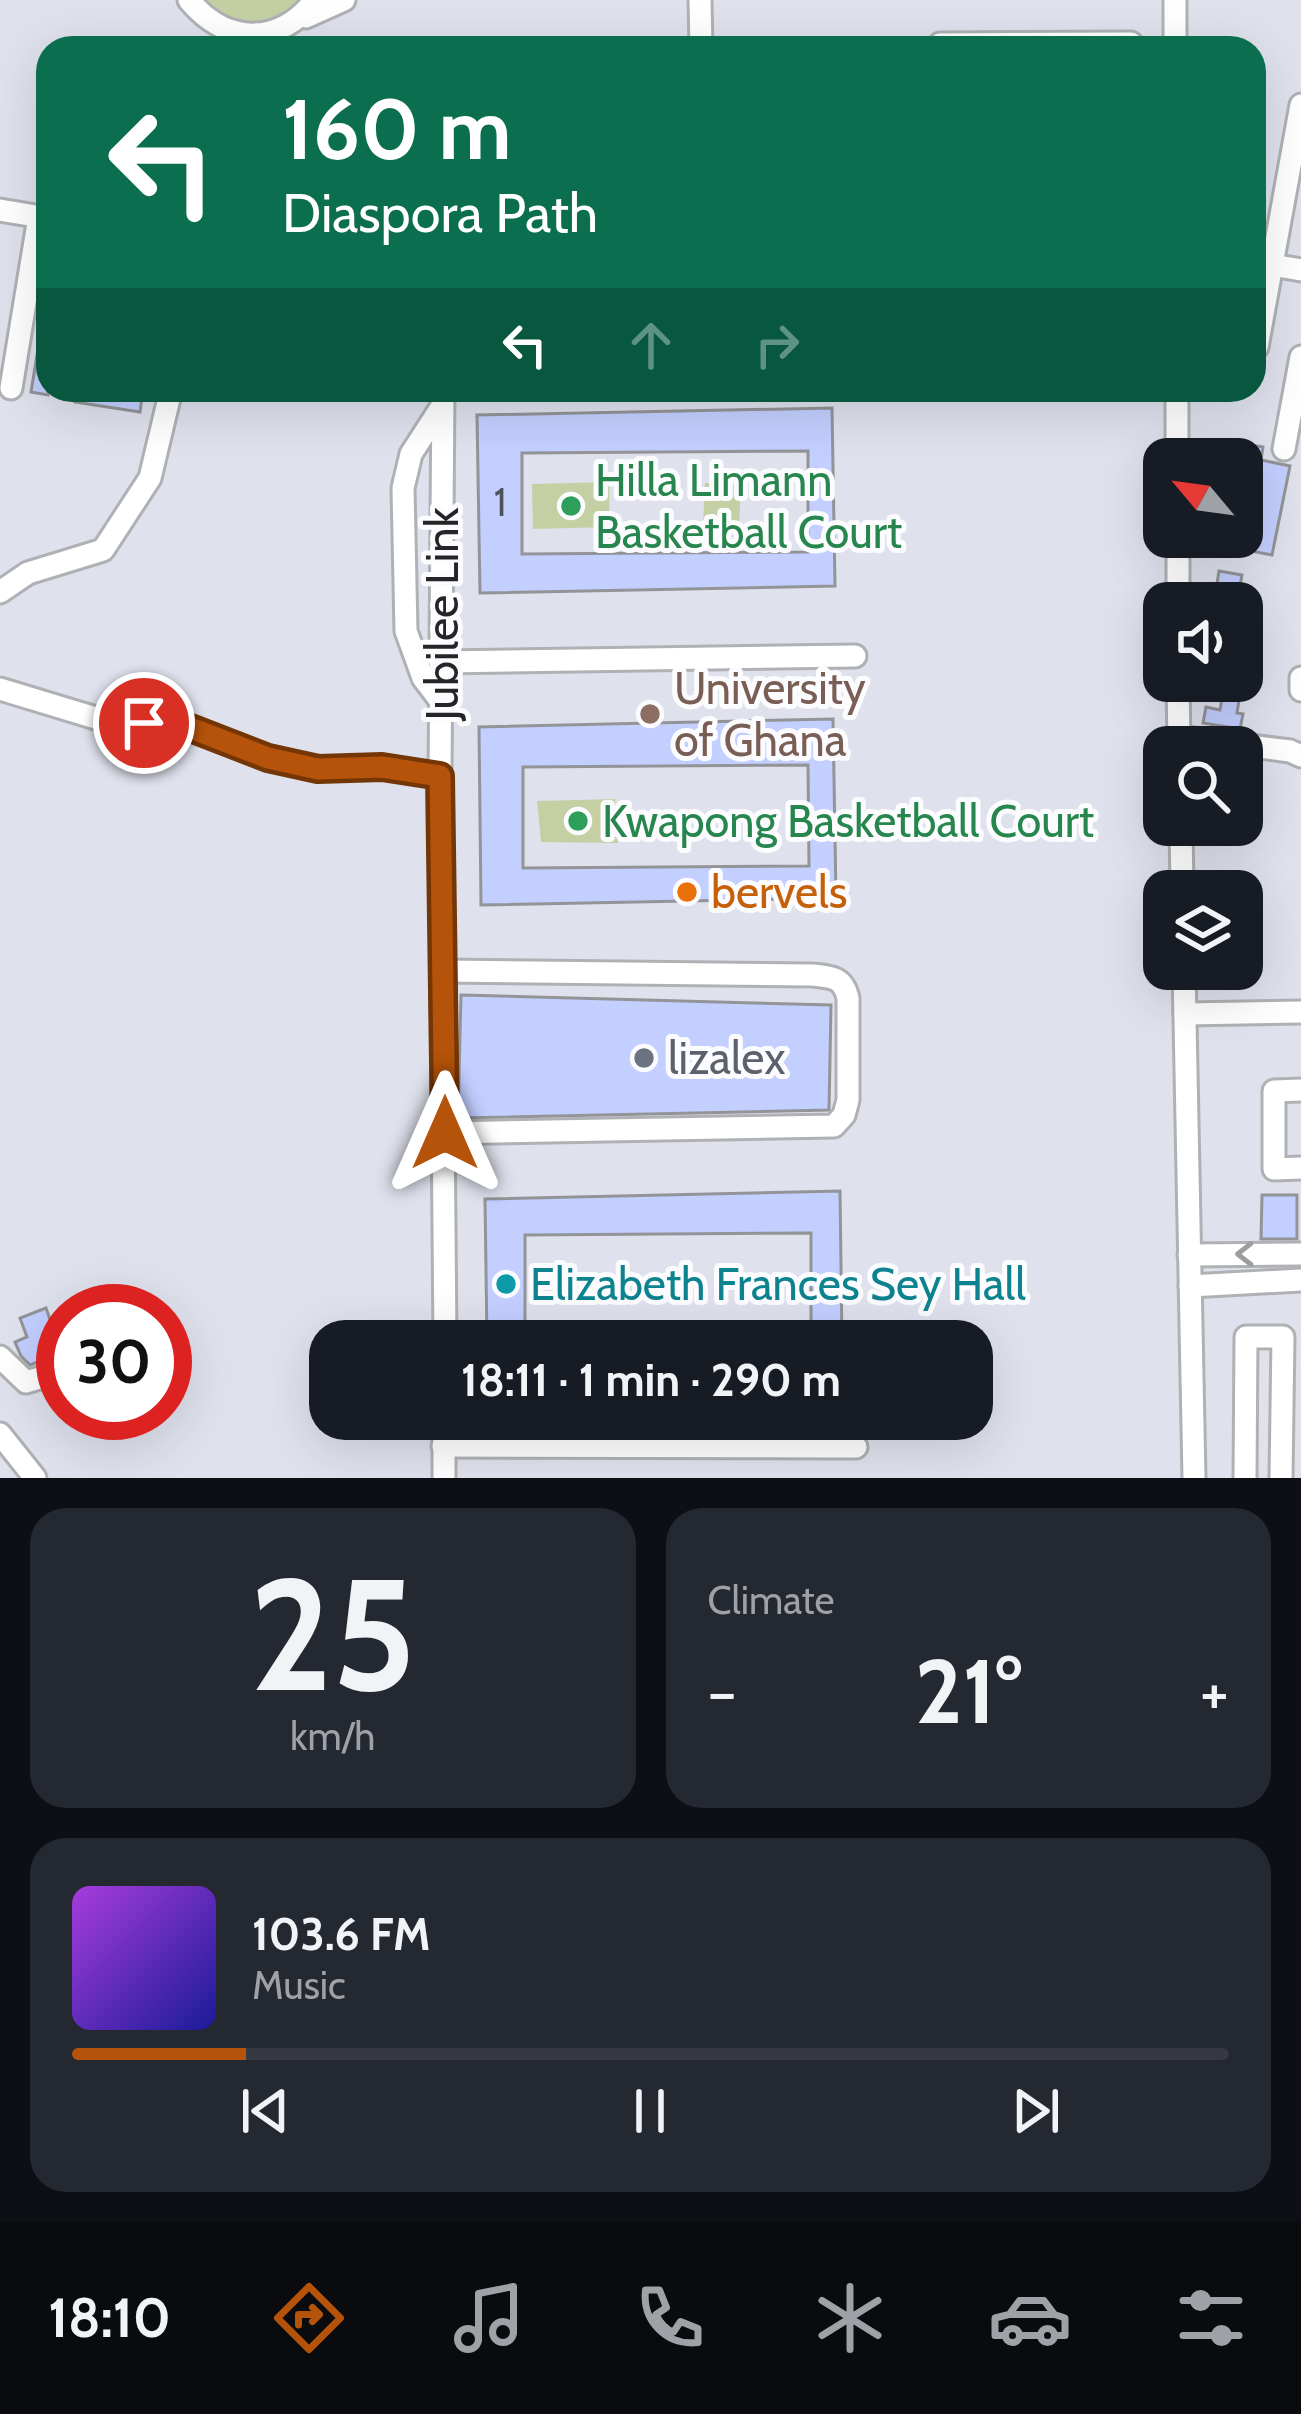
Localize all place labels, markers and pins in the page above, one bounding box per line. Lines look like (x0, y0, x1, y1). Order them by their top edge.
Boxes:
place label: Hilla Limann Basketball Court (595, 453, 902, 559)
marker: Hilla Limann Basketball Court (558, 493, 584, 519)
place label: University of Ghana (674, 661, 866, 767)
pin (93, 672, 195, 774)
marker: University of Ghana (637, 701, 663, 727)
place label: Kwapong Basketball Court (602, 794, 1094, 848)
marker: Kwapong Basketball Court (565, 808, 591, 834)
place label: bervels (711, 865, 847, 919)
marker: bervels (674, 879, 700, 905)
place label: lizalex (668, 1031, 786, 1085)
marker: lizalex (631, 1045, 657, 1071)
place label: Elizabeth Frances Sey Hall (530, 1257, 1026, 1311)
marker: Elizabeth Frances Sey Hall (493, 1271, 519, 1297)

